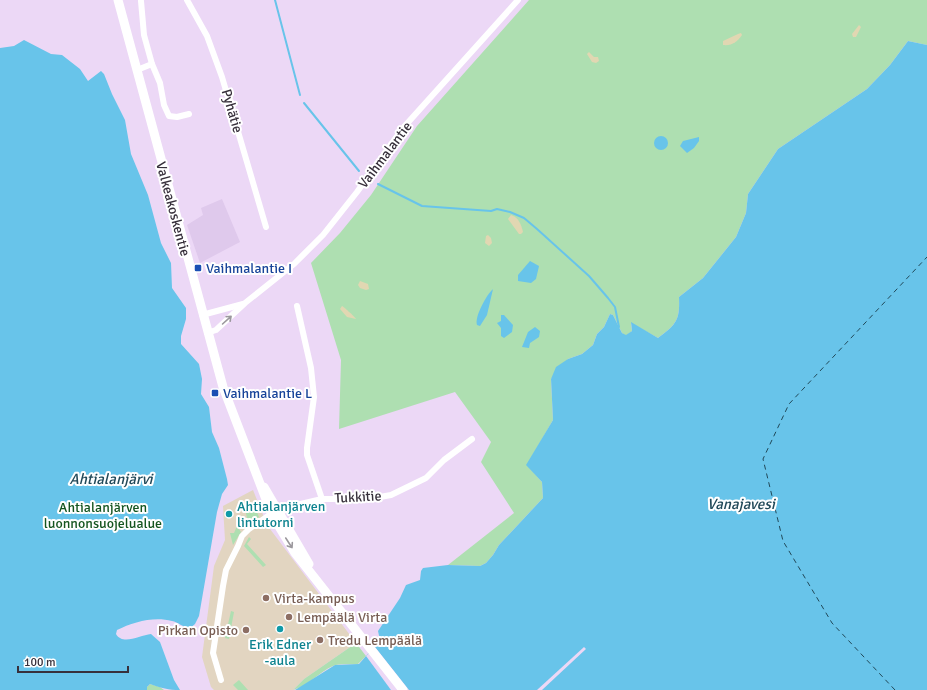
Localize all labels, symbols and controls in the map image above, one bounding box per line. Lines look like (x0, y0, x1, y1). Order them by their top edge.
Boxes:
street label: Pyhätie (218, 87, 246, 135)
street label: Vaihmalantie (354, 118, 416, 192)
street label: Valkeakoskentie (152, 160, 194, 258)
place label: Vaihmalantie I (206, 260, 292, 277)
marker: Vaihmalantie I (193, 263, 203, 273)
one-way arrow (222, 316, 233, 325)
place label: Vaihmalantie L (223, 385, 312, 402)
marker: Vaihmalantie L (210, 388, 220, 398)
water label: Ahtialanjärvi (69, 470, 154, 488)
street label: Tukkitie (334, 487, 382, 507)
water label: Vanajavesi (707, 495, 777, 513)
place label: Ahtialanjärven lintutorni (237, 498, 325, 531)
park label: Ahtialanjärven luonnonsuojelualue (44, 499, 162, 532)
marker: Ahtialanjärven lintutorni (224, 509, 234, 519)
one-way arrow (285, 537, 293, 548)
place label: Virta-kampus (274, 590, 355, 607)
marker: Virta-kampus (261, 593, 271, 603)
place label: Lempäälä Virta (297, 609, 387, 626)
marker: Lempäälä Virta (284, 612, 294, 622)
place label: Pirkan Opisto (158, 622, 238, 639)
marker: Erik Edner -aula (275, 624, 285, 634)
marker: Pirkan Opisto (241, 625, 251, 635)
place label: Tredu Lempäälä (328, 632, 422, 649)
marker: Tredu Lempäälä (315, 635, 325, 645)
place label: Erik Edner -aula (249, 636, 312, 669)
scale bar (18, 648, 128, 674)
text: 100 m (24, 655, 56, 670)

